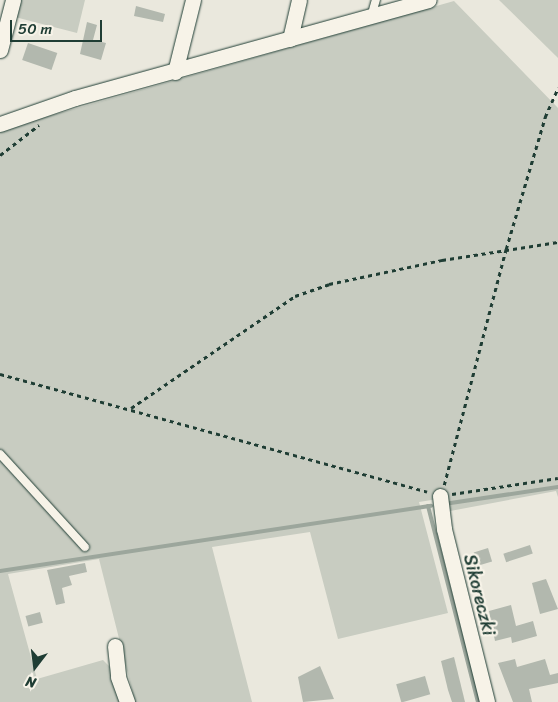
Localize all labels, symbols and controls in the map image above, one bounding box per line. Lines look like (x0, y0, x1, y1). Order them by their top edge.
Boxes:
scale bar (12, 10, 105, 42)
text: 50 m (18, 16, 52, 42)
street label: Sikoreczki (458, 552, 500, 638)
north arrow (10, 642, 60, 692)
text: N (23, 669, 39, 695)

